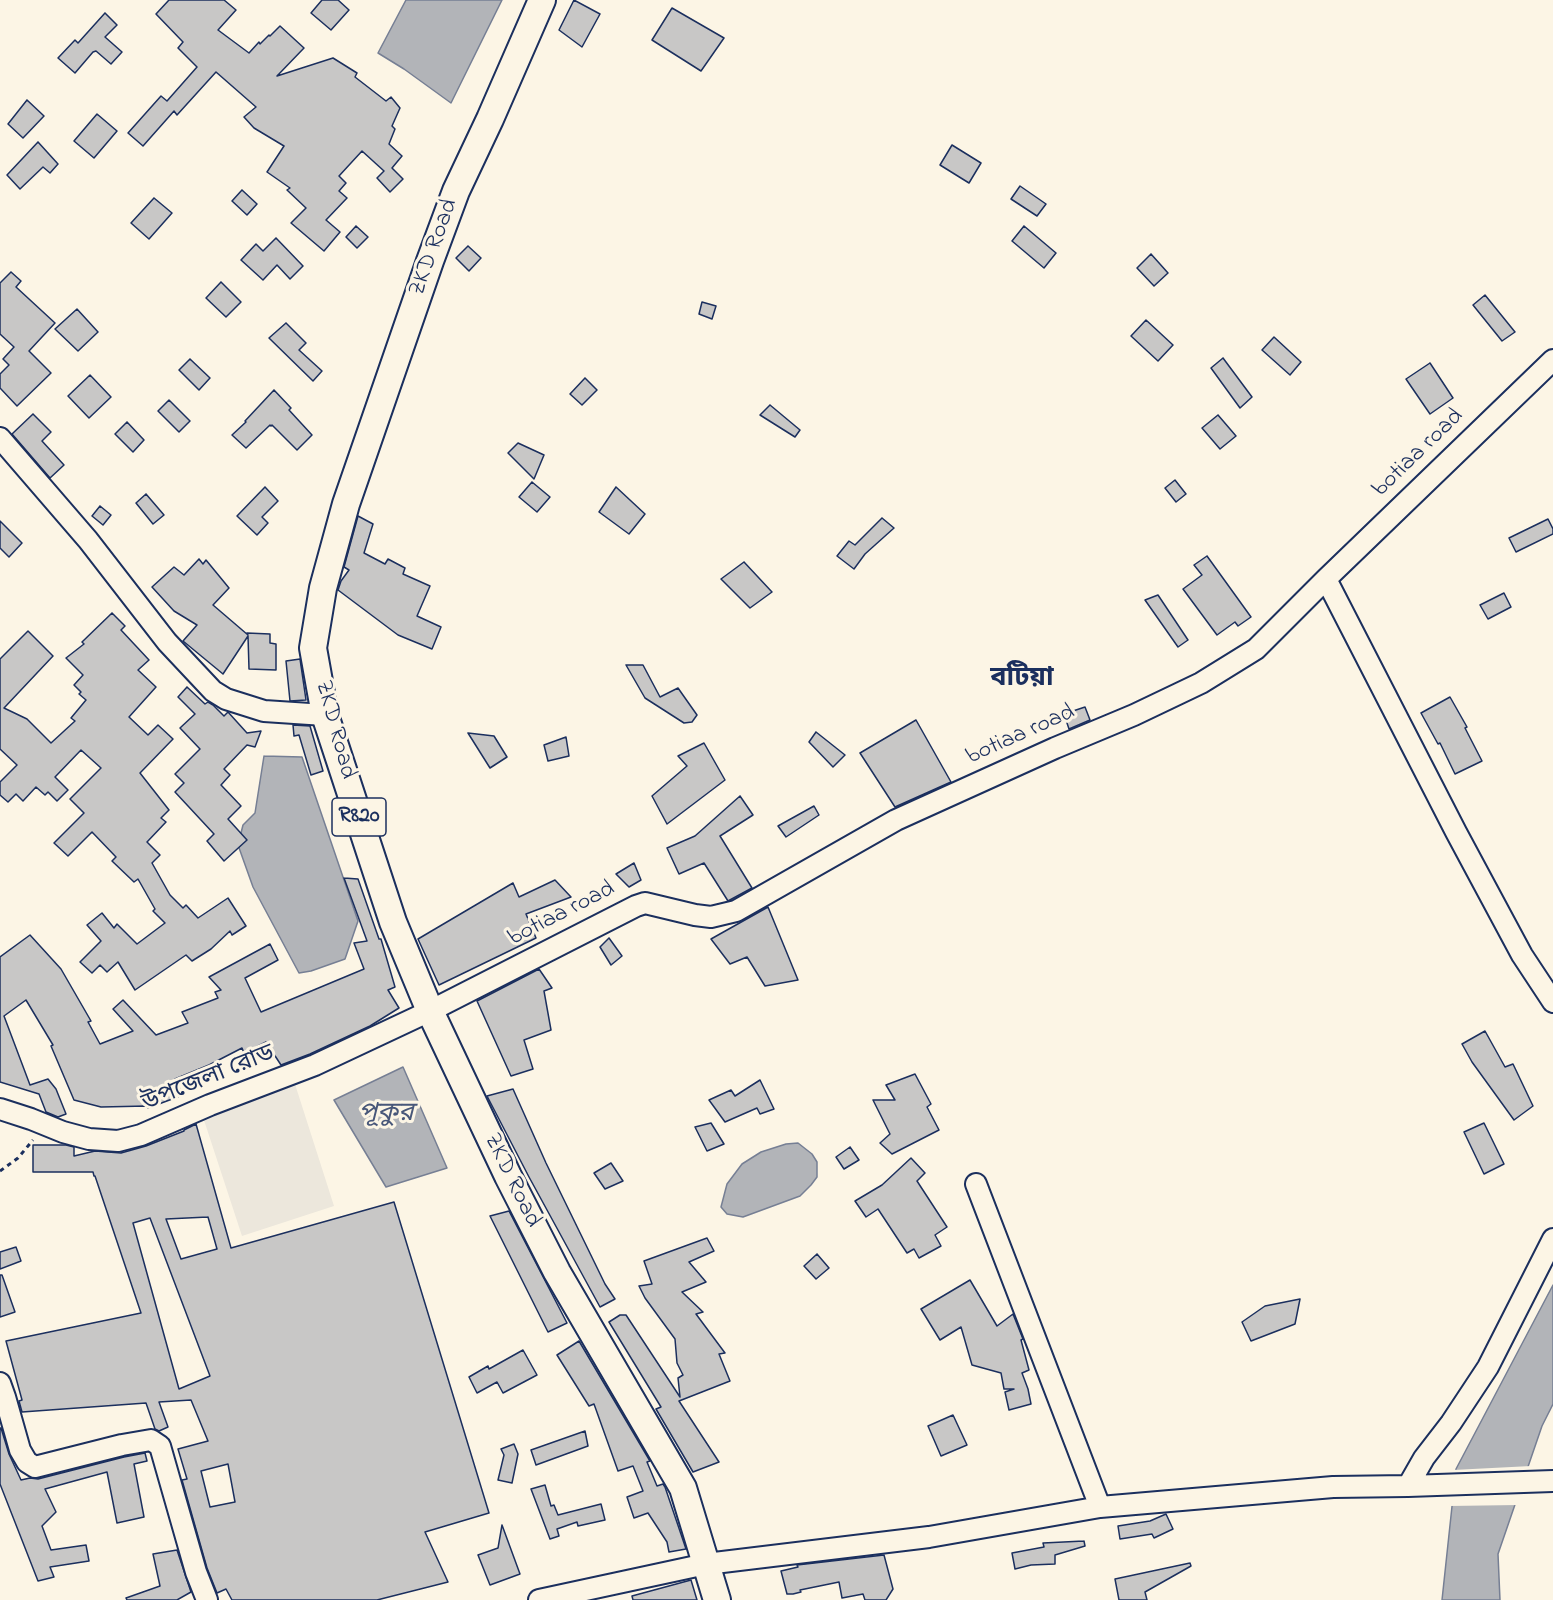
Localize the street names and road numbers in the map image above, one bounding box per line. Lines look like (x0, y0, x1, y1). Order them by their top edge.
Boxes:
street label: ZKD Road (404, 196, 466, 300)
street label: botiaa road (1367, 403, 1471, 505)
street label: ZKD Road (307, 677, 361, 783)
street label: botiaa road (962, 699, 1080, 773)
road number: R820 (332, 798, 386, 836)
street label: botiaa road (504, 876, 620, 954)
street label: উপজেলা রোড (139, 1040, 279, 1120)
street label: ZKD Road (476, 1129, 546, 1233)

